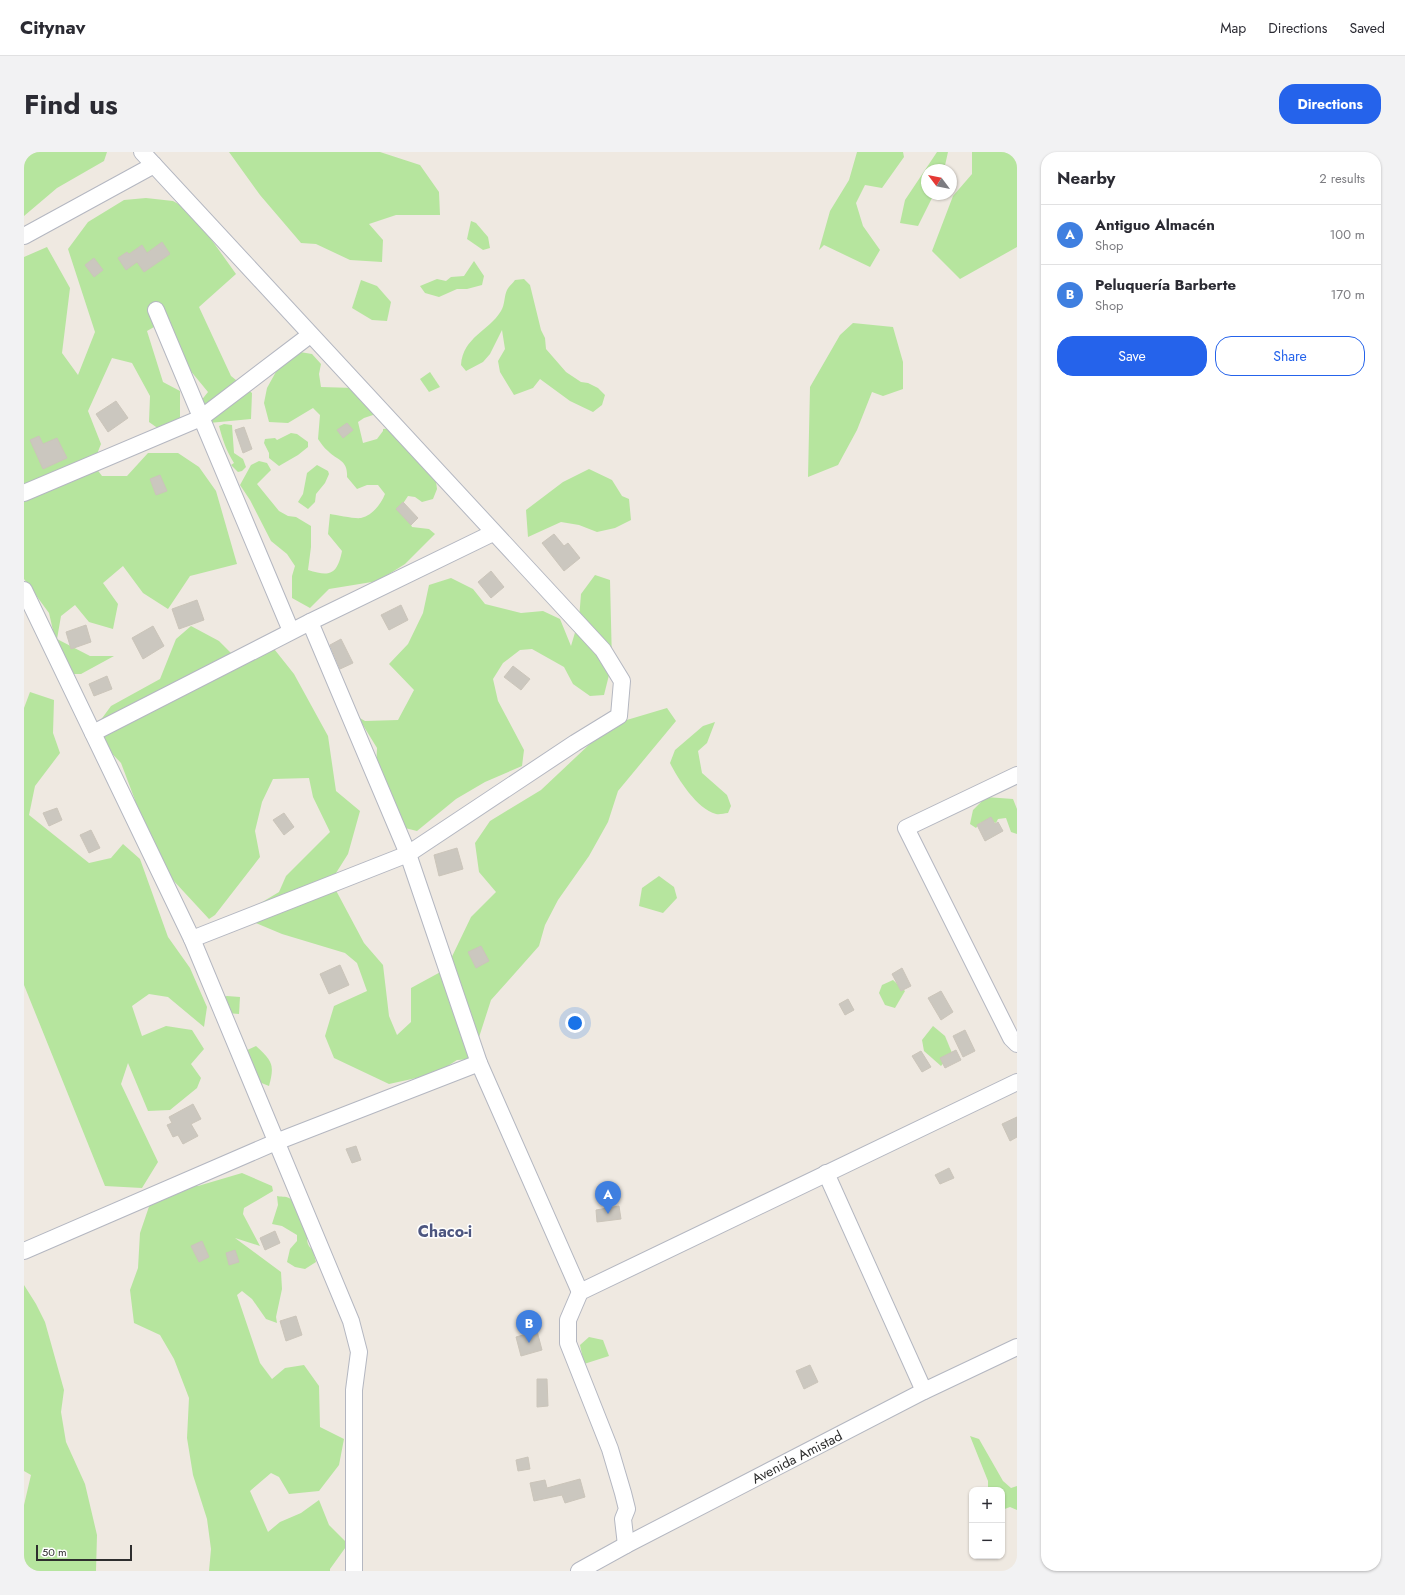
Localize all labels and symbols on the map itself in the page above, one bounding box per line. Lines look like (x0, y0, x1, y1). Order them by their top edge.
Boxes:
north arrow (921, 164, 957, 200)
your location (565, 1013, 585, 1033)
pin: A (595, 1181, 621, 1214)
district label: Chaco-i (418, 1220, 472, 1243)
pin: B (516, 1310, 542, 1343)
street label: Avenida Amistad (748, 1426, 846, 1488)
scale bar (36, 1543, 132, 1562)

